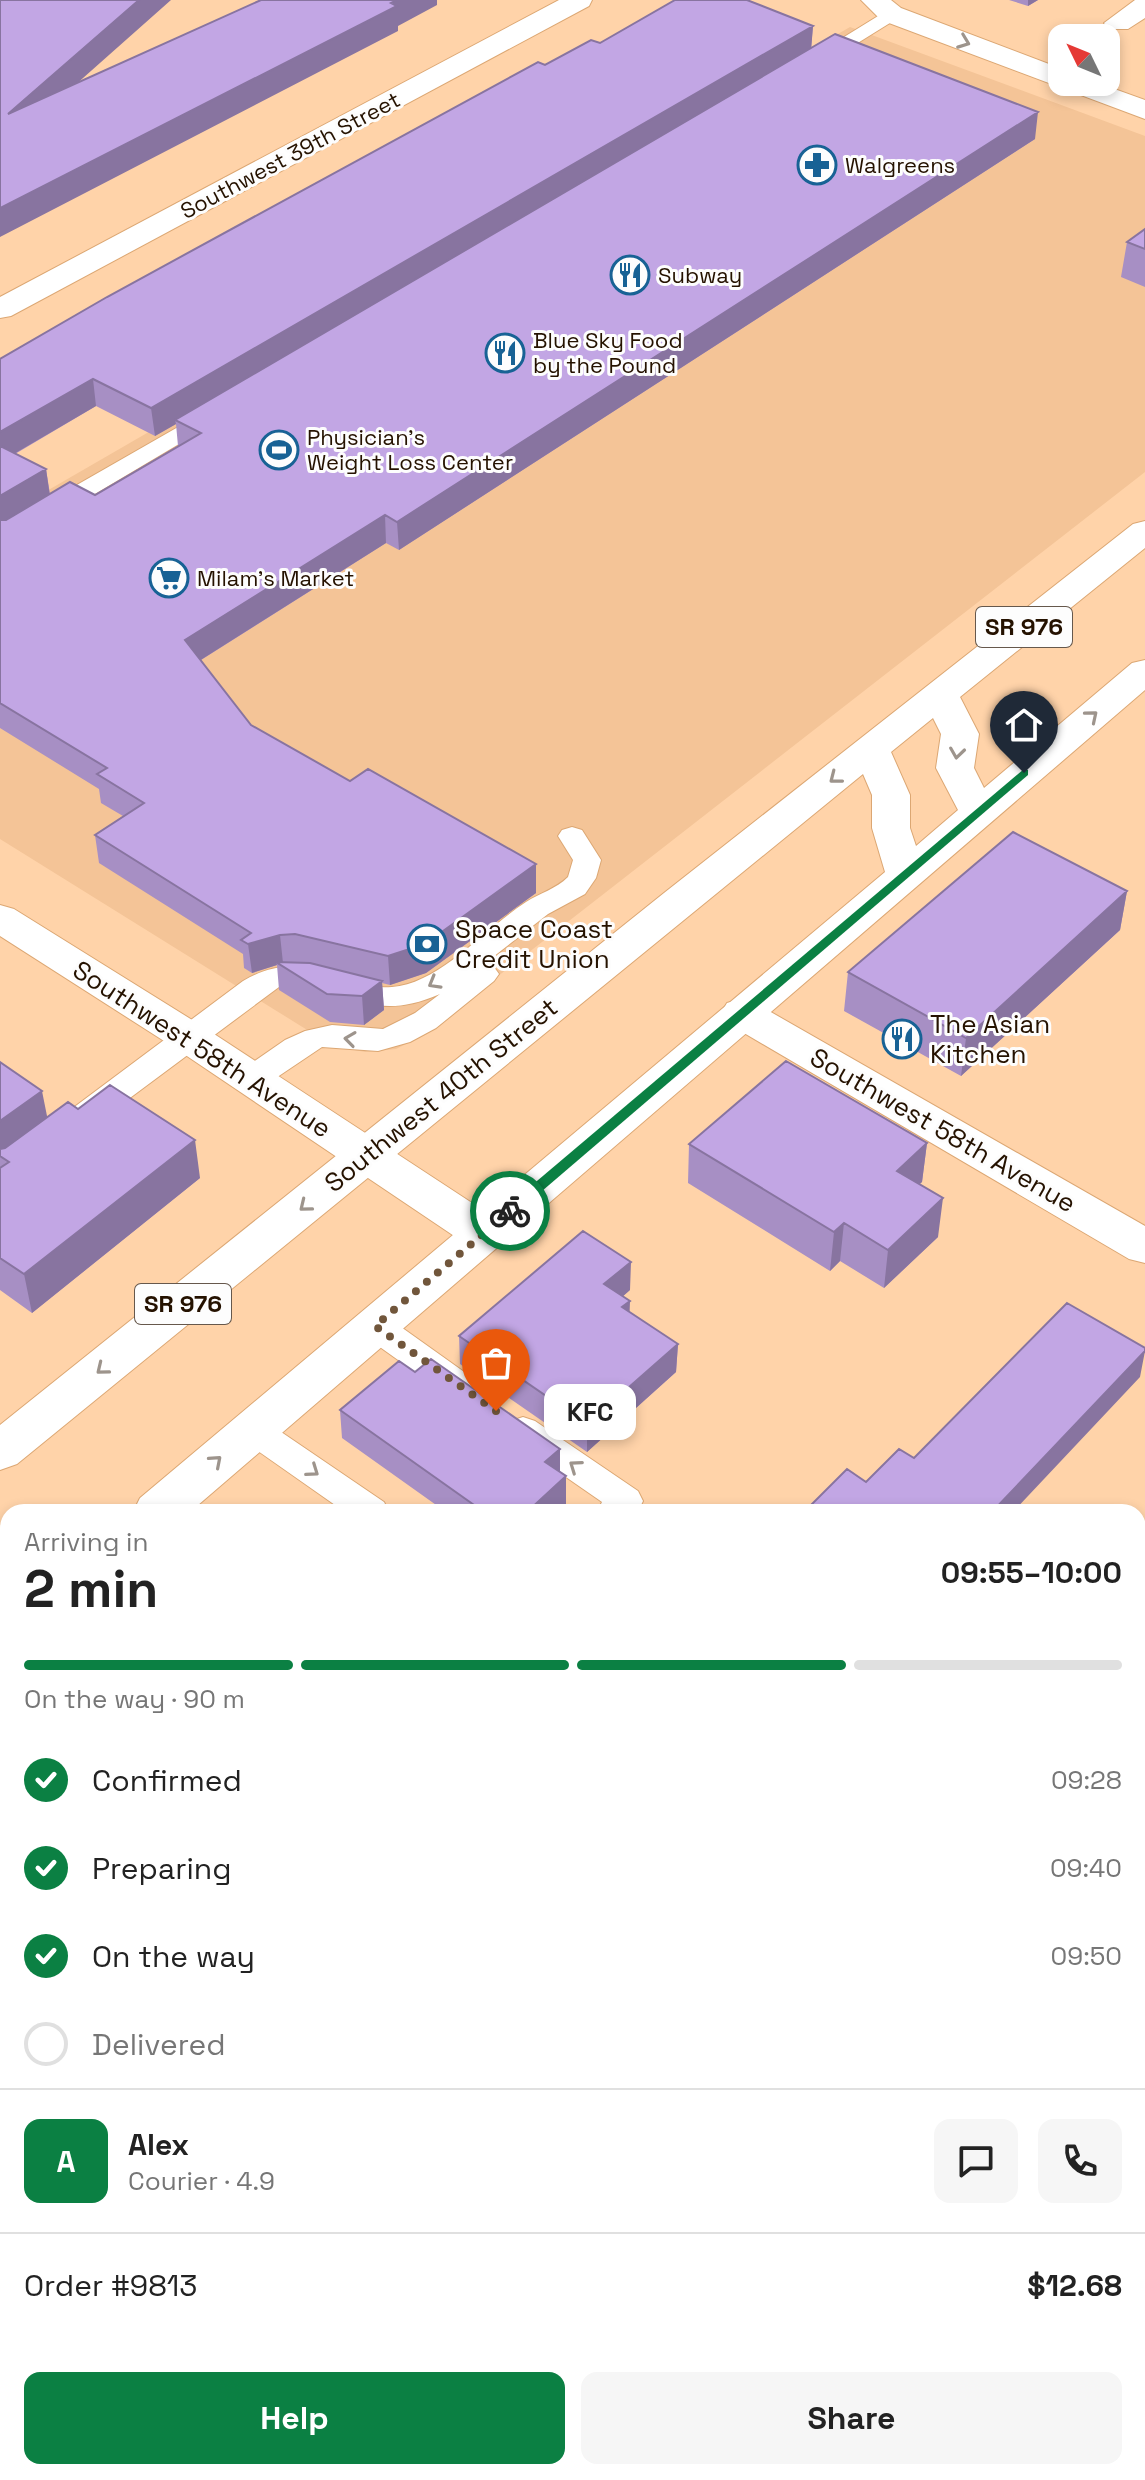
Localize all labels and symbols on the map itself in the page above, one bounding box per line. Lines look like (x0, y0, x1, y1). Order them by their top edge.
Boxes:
north arrow (1048, 24, 1120, 96)
one-way arrow (956, 32, 970, 49)
street label: Southwest 39th Street (175, 85, 405, 225)
pharmacy icon: Walgreens (796, 144, 838, 186)
place label: Walgreens (845, 151, 955, 179)
restaurant icon: Subway (609, 254, 651, 296)
place label: Subway (658, 261, 742, 289)
place label: Blue Sky Food by the Pound (533, 326, 683, 379)
restaurant icon: Blue Sky Food by the Pound (484, 332, 526, 374)
place label: Physician's Weight Loss Center (307, 423, 513, 476)
sports icon: Physician's Weight Loss Center (258, 429, 300, 471)
supermarket icon: Milam's Market (148, 557, 190, 599)
place label: Milam's Market (197, 564, 354, 592)
road number: SR 976 (976, 607, 1072, 647)
pin (990, 691, 1058, 773)
one-way arrow (1083, 711, 1097, 726)
one-way arrow (949, 746, 966, 760)
one-way arrow (829, 768, 844, 782)
place label: Space Coast Credit Union (455, 912, 613, 976)
bank icon: Space Coast Credit Union (406, 923, 448, 965)
street label: Southwest 58th Avenue (66, 953, 338, 1145)
one-way arrow (428, 973, 443, 989)
street label: Southwest 40th Street (317, 990, 565, 1200)
place label: The Asian Kitchen (930, 1007, 1050, 1071)
restaurant icon: The Asian Kitchen (881, 1018, 923, 1060)
one-way arrow (343, 1031, 357, 1048)
street label: Southwest 58th Avenue (804, 1040, 1082, 1220)
courier (470, 1171, 550, 1251)
one-way arrow (299, 1196, 314, 1210)
road number: SR 976 (135, 1284, 231, 1324)
pin (462, 1329, 530, 1411)
one-way arrow (96, 1359, 111, 1373)
callout: KFC (544, 1383, 636, 1439)
one-way arrow (207, 1456, 222, 1471)
one-way arrow (304, 1461, 318, 1476)
one-way arrow (569, 1461, 583, 1476)

